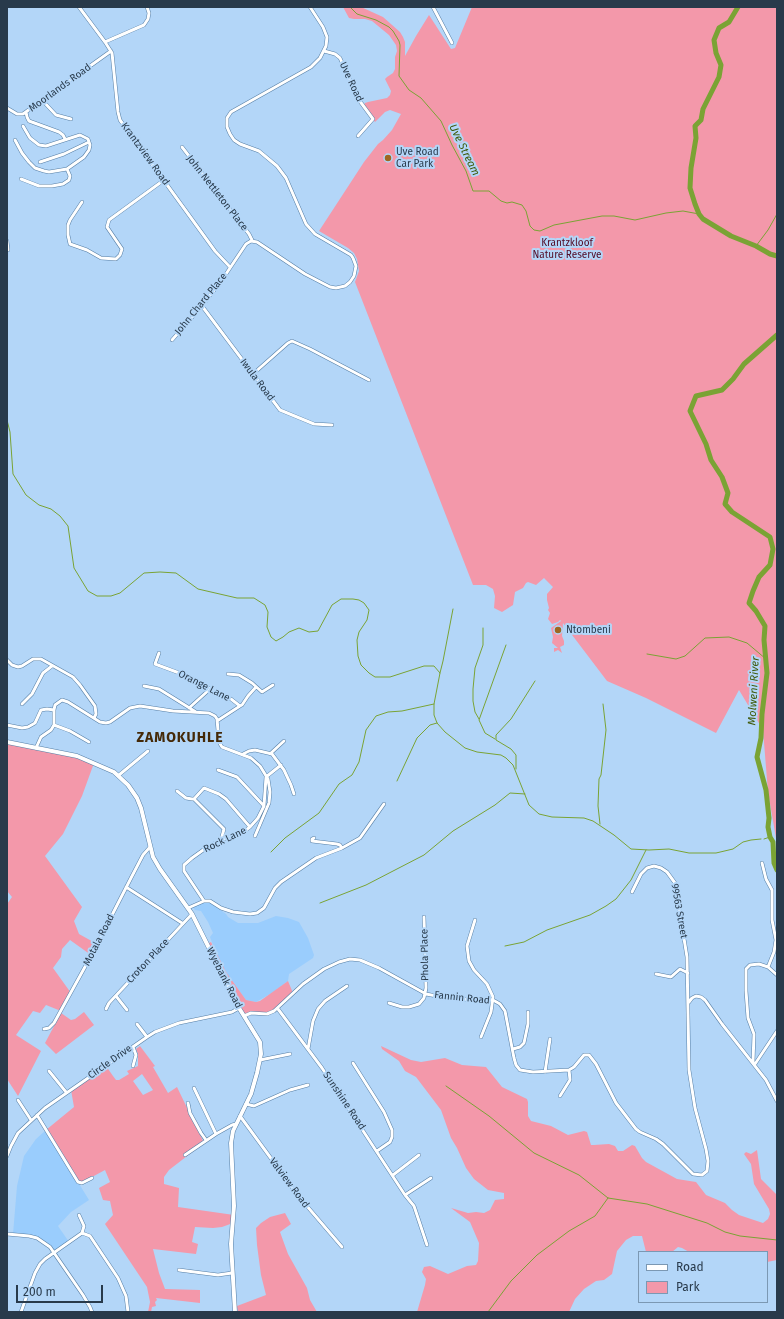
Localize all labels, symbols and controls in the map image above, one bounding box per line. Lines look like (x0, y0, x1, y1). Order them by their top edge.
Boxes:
street label: Uve Road (337, 60, 365, 104)
street label: Moorlands Road (27, 61, 93, 115)
street label: Krantzview Road (118, 120, 172, 188)
water label: Uve Stream (446, 122, 482, 178)
place label: Uve Road Car Park (396, 146, 439, 170)
street label: John Nettleton Place (184, 153, 250, 233)
marker: Uve Road Car Park (383, 153, 393, 163)
park label: Krantzkloof Nature Reserve (532, 237, 602, 260)
street label: John Chard Place (172, 271, 230, 337)
street label: Iwula Road (237, 356, 277, 404)
place label: Ntombeni (566, 624, 611, 636)
marker: Ntombeni (553, 625, 563, 635)
water label: Molweni River (746, 656, 762, 726)
street label: Orange Lane (176, 668, 232, 704)
district label: ZAMOKUHLE (136, 730, 224, 746)
street label: Rock Lane (202, 825, 248, 855)
street label: 99563 Street (668, 883, 690, 939)
street label: Motala Road (81, 912, 117, 968)
street label: Phola Place (419, 929, 431, 981)
street label: Croton Place (124, 936, 172, 986)
street label: Wyebank Road (204, 946, 244, 1010)
street label: Fannin Road (434, 989, 490, 1007)
street label: Circle Drive (86, 1042, 134, 1082)
street label: Sunshine Road (320, 1070, 368, 1132)
street label: Valview Road (266, 1156, 312, 1210)
legend (638, 1251, 768, 1303)
text: Road (676, 1260, 704, 1274)
scale bar (18, 1277, 105, 1303)
text: Park (676, 1280, 700, 1294)
text: 200 m (23, 1285, 56, 1299)

